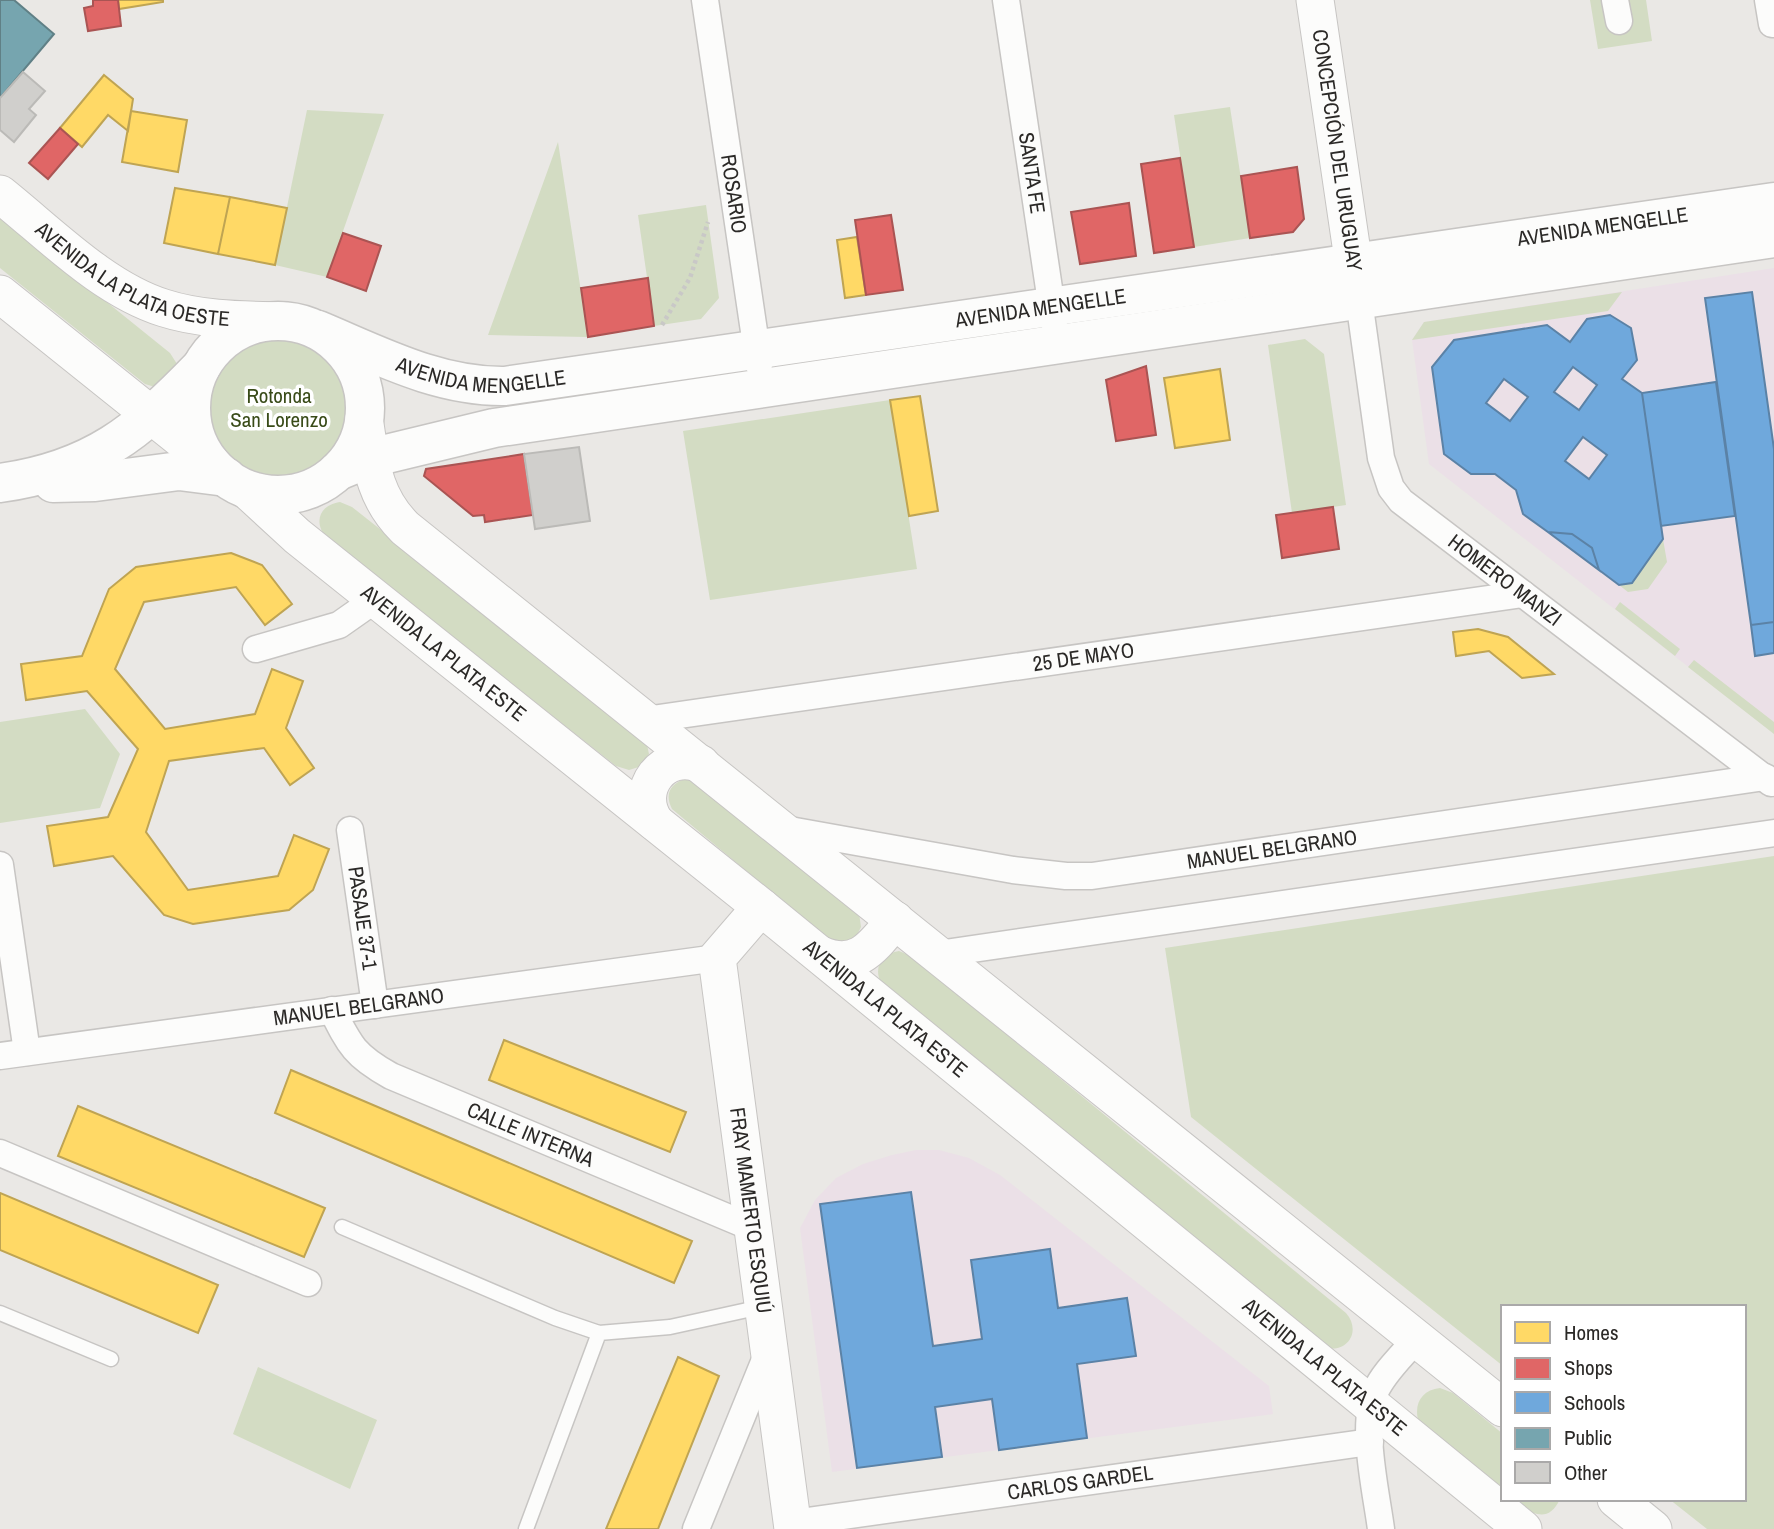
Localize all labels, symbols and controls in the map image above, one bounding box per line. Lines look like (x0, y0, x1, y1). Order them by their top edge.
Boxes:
street label: CONCEPCIÓN DEL URUGUAY (1305, 27, 1370, 274)
street label: SANTA FE (1012, 130, 1053, 216)
street label: ROSARIO (714, 152, 754, 235)
street label: AVENIDA MENGELLE (1514, 200, 1690, 253)
street label: AVENIDA LA PLATA OESTE (29, 214, 231, 333)
street label: AVENIDA MENGELLE (952, 281, 1128, 335)
street label: AVENIDA MENGELLE (391, 349, 568, 400)
park label: Rotonda San Lorenzo (230, 381, 328, 434)
street label: HOMERO MANZI (1442, 527, 1568, 632)
street label: AVENIDA LA PLATA ESTE (354, 577, 533, 728)
street label: 25 DE MAYO (1031, 635, 1136, 678)
street label: MANUEL BELGRANO (1185, 822, 1359, 876)
street label: PASAJE 37-1 (341, 864, 385, 972)
street label: AVENIDA LA PLATA ESTE (797, 932, 974, 1084)
street label: MANUEL BELGRANO (272, 980, 446, 1032)
street label: CALLE INTERNA (463, 1095, 599, 1174)
street label: FRAY MAMERTO ESQUIÚ (723, 1106, 779, 1315)
street label: AVENIDA LA PLATA ESTE (1236, 1290, 1413, 1442)
legend (1501, 1305, 1746, 1501)
text: Homes (1564, 1318, 1619, 1347)
text: Shops (1564, 1353, 1613, 1382)
text: Schools (1564, 1388, 1625, 1417)
text: Public (1564, 1423, 1612, 1452)
street label: CARLOS GARDEL (1006, 1458, 1155, 1507)
text: Other (1564, 1458, 1607, 1487)

